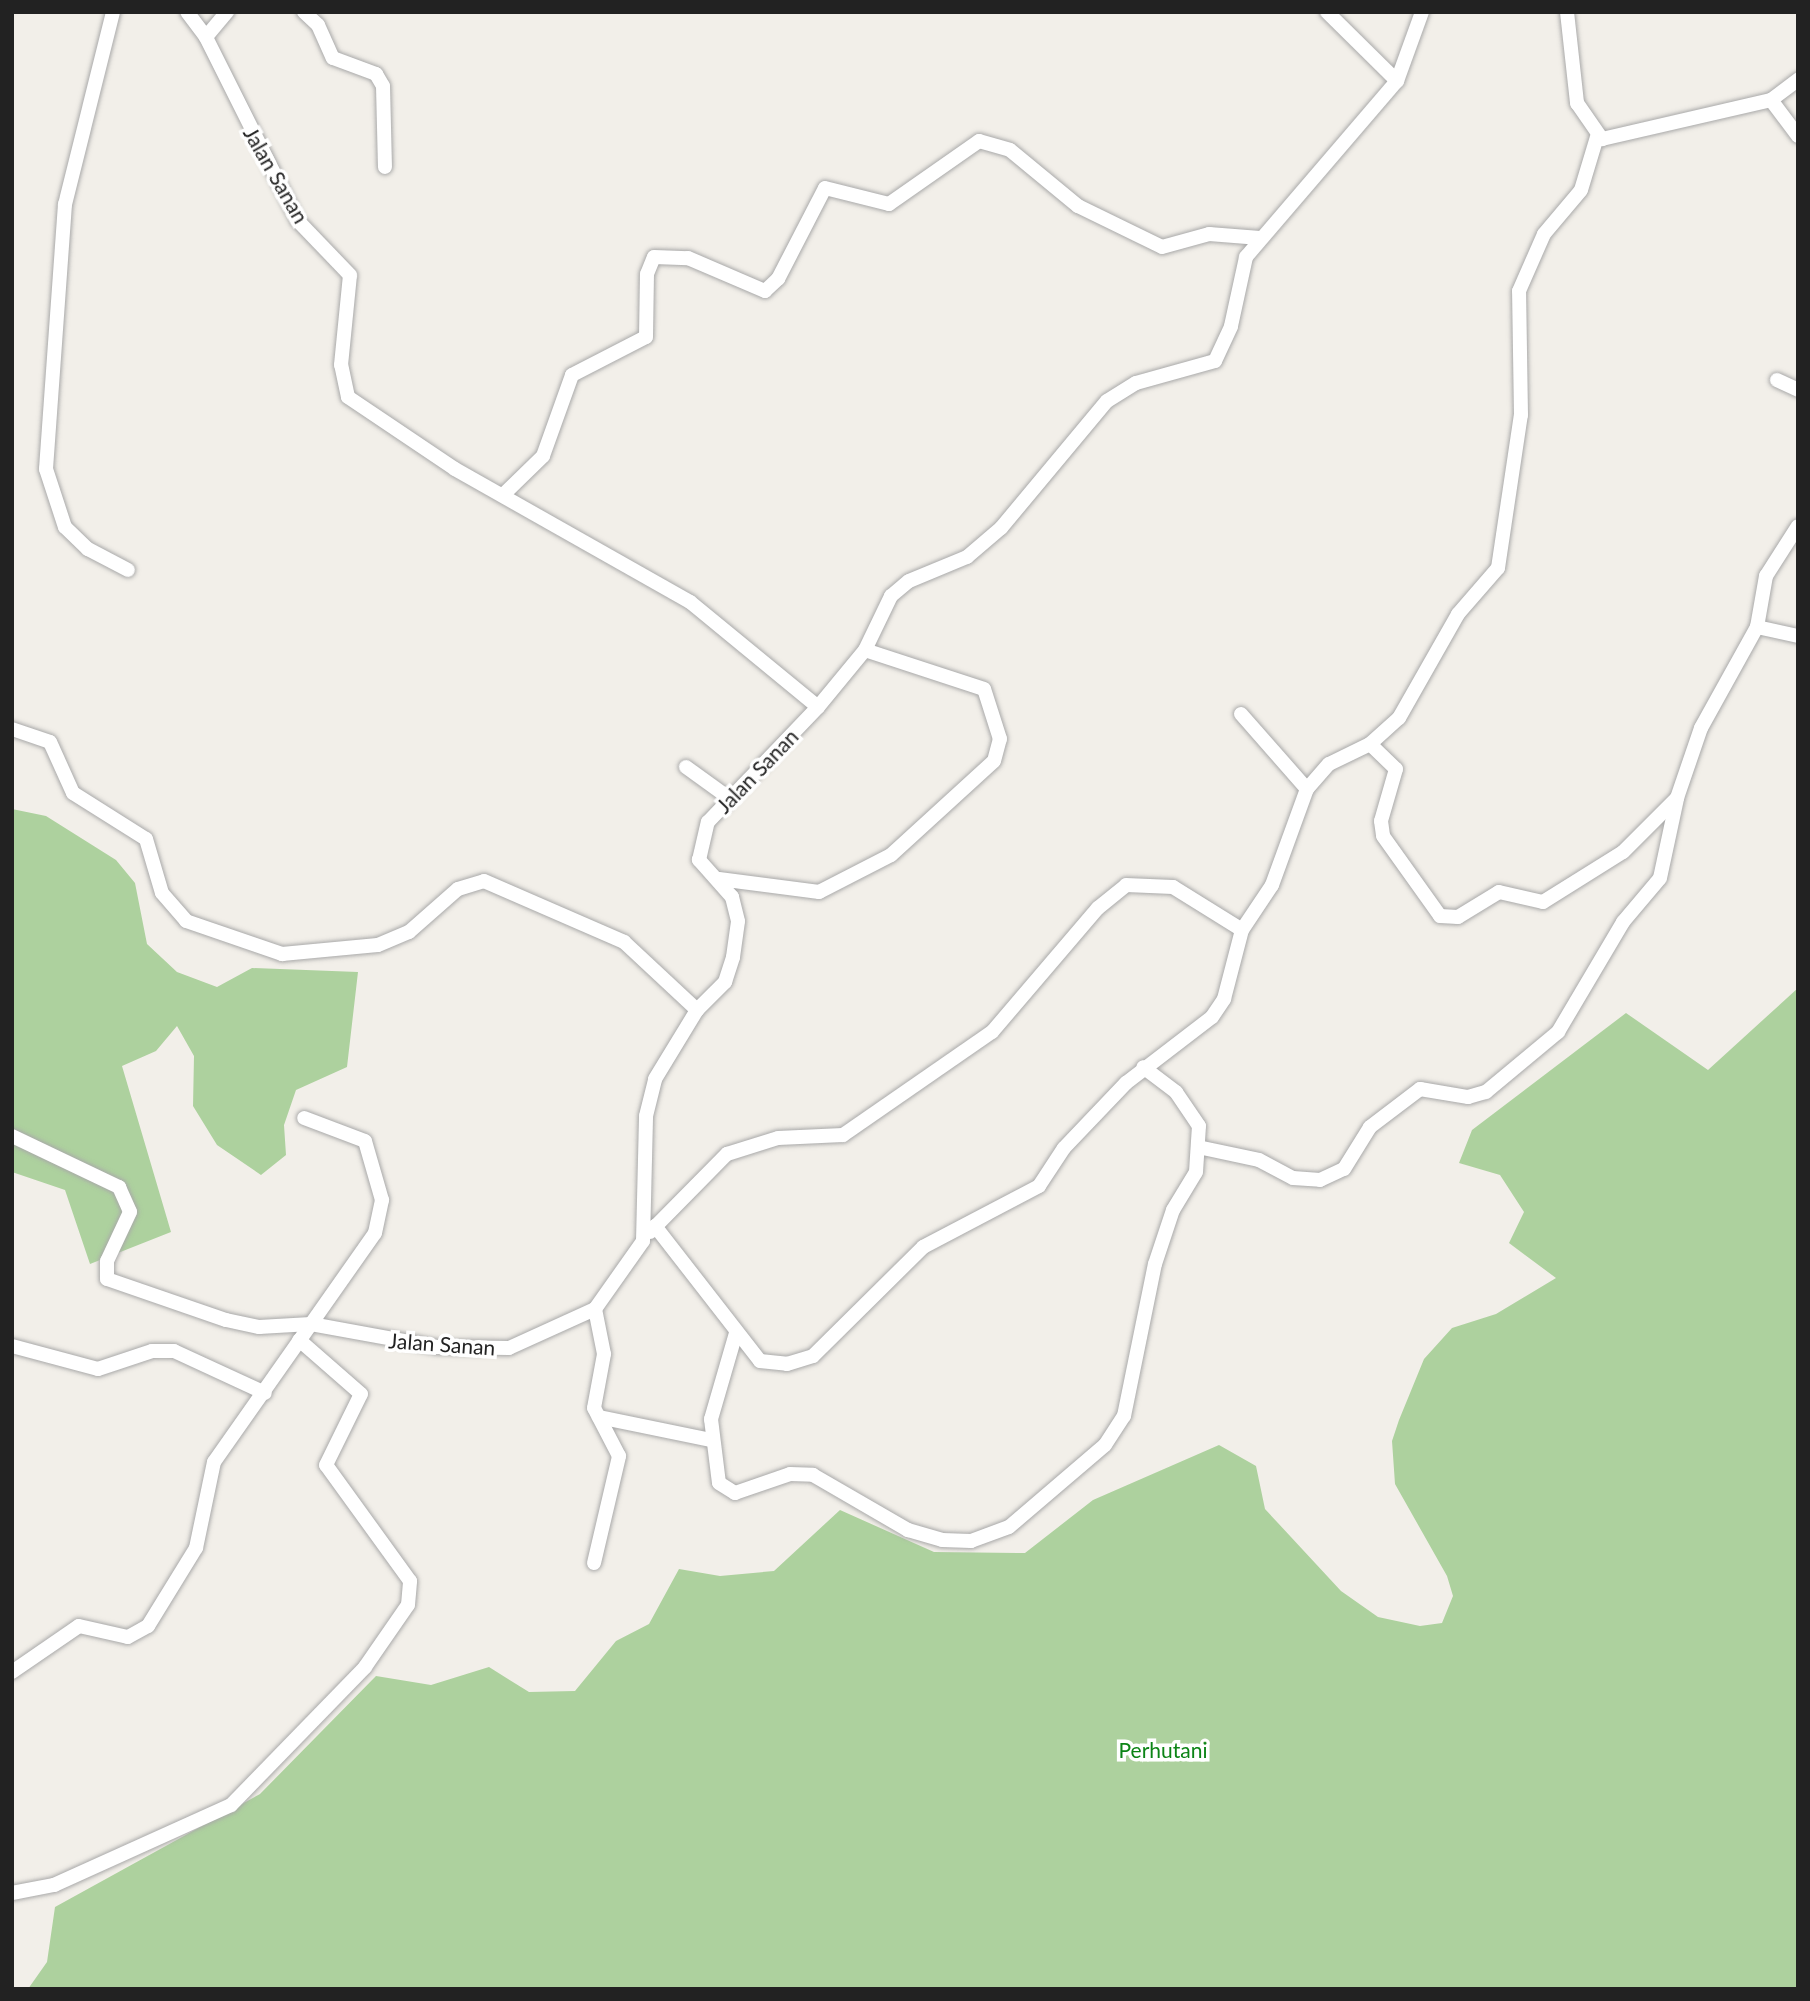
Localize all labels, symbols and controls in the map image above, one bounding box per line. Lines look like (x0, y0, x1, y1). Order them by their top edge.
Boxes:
street label: Jalan Sanan (238, 122, 314, 228)
street label: Jalan Sanan (711, 724, 803, 818)
street label: Jalan Sanan (388, 1328, 496, 1360)
park label: Perhutani (1119, 1737, 1207, 1763)

